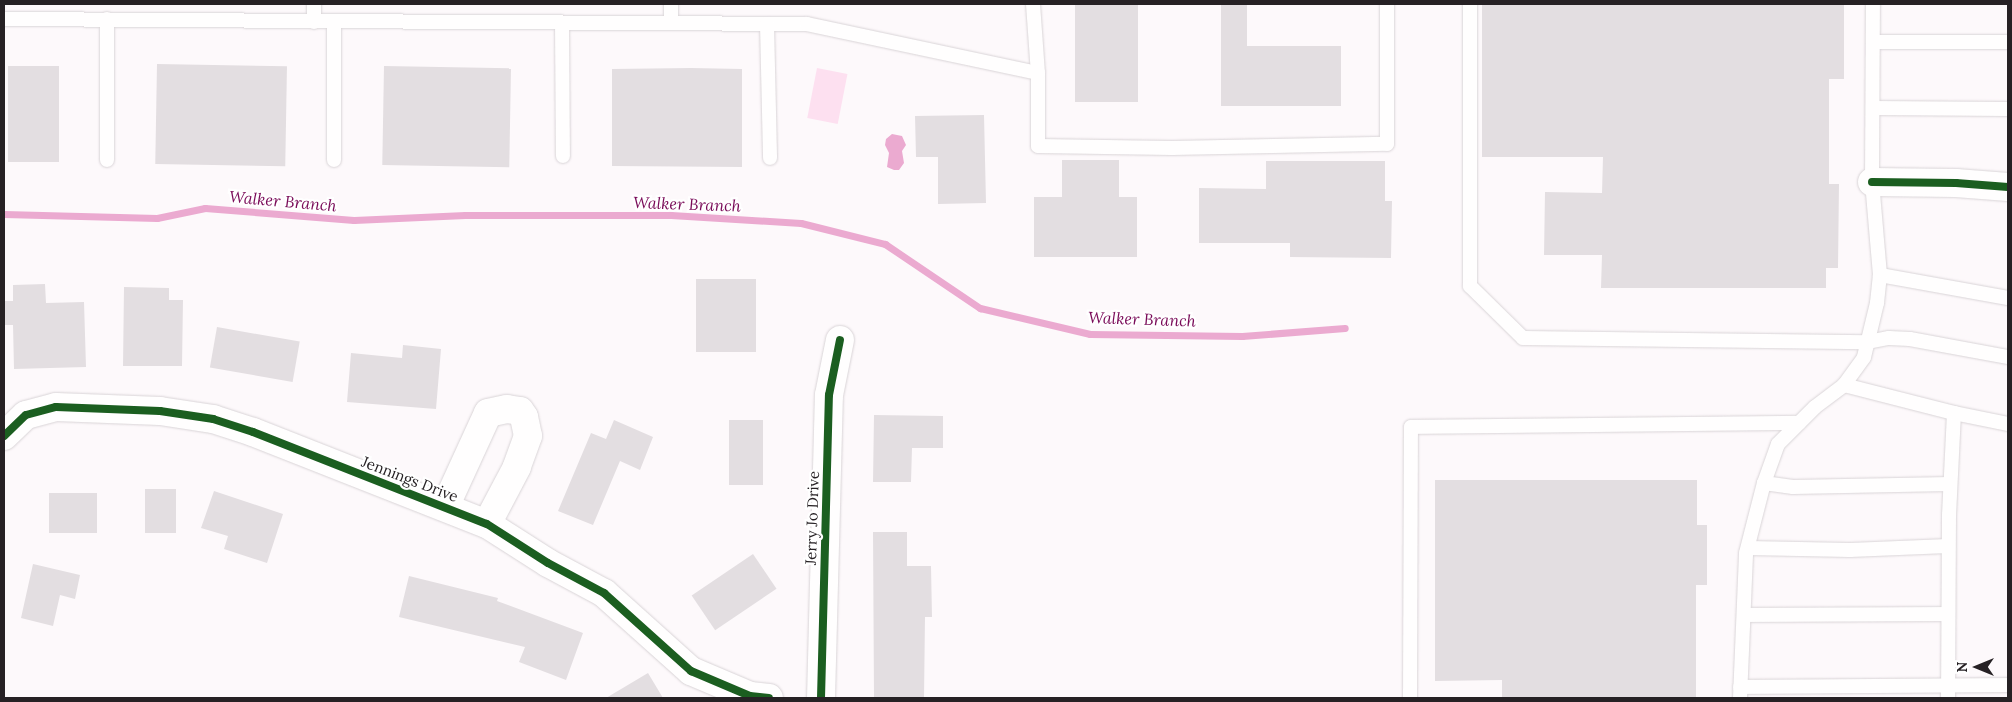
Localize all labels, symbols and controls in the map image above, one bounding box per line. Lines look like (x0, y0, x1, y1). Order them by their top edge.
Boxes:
water label: Walker Branch (228, 187, 338, 215)
water label: Walker Branch (633, 193, 741, 215)
water label: Walker Branch (1088, 308, 1196, 330)
street label: Jennings Drive (359, 452, 461, 506)
street label: Jerry Jo Drive (801, 471, 823, 565)
north arrow (1952, 642, 2002, 692)
text: N (1953, 662, 1971, 672)

